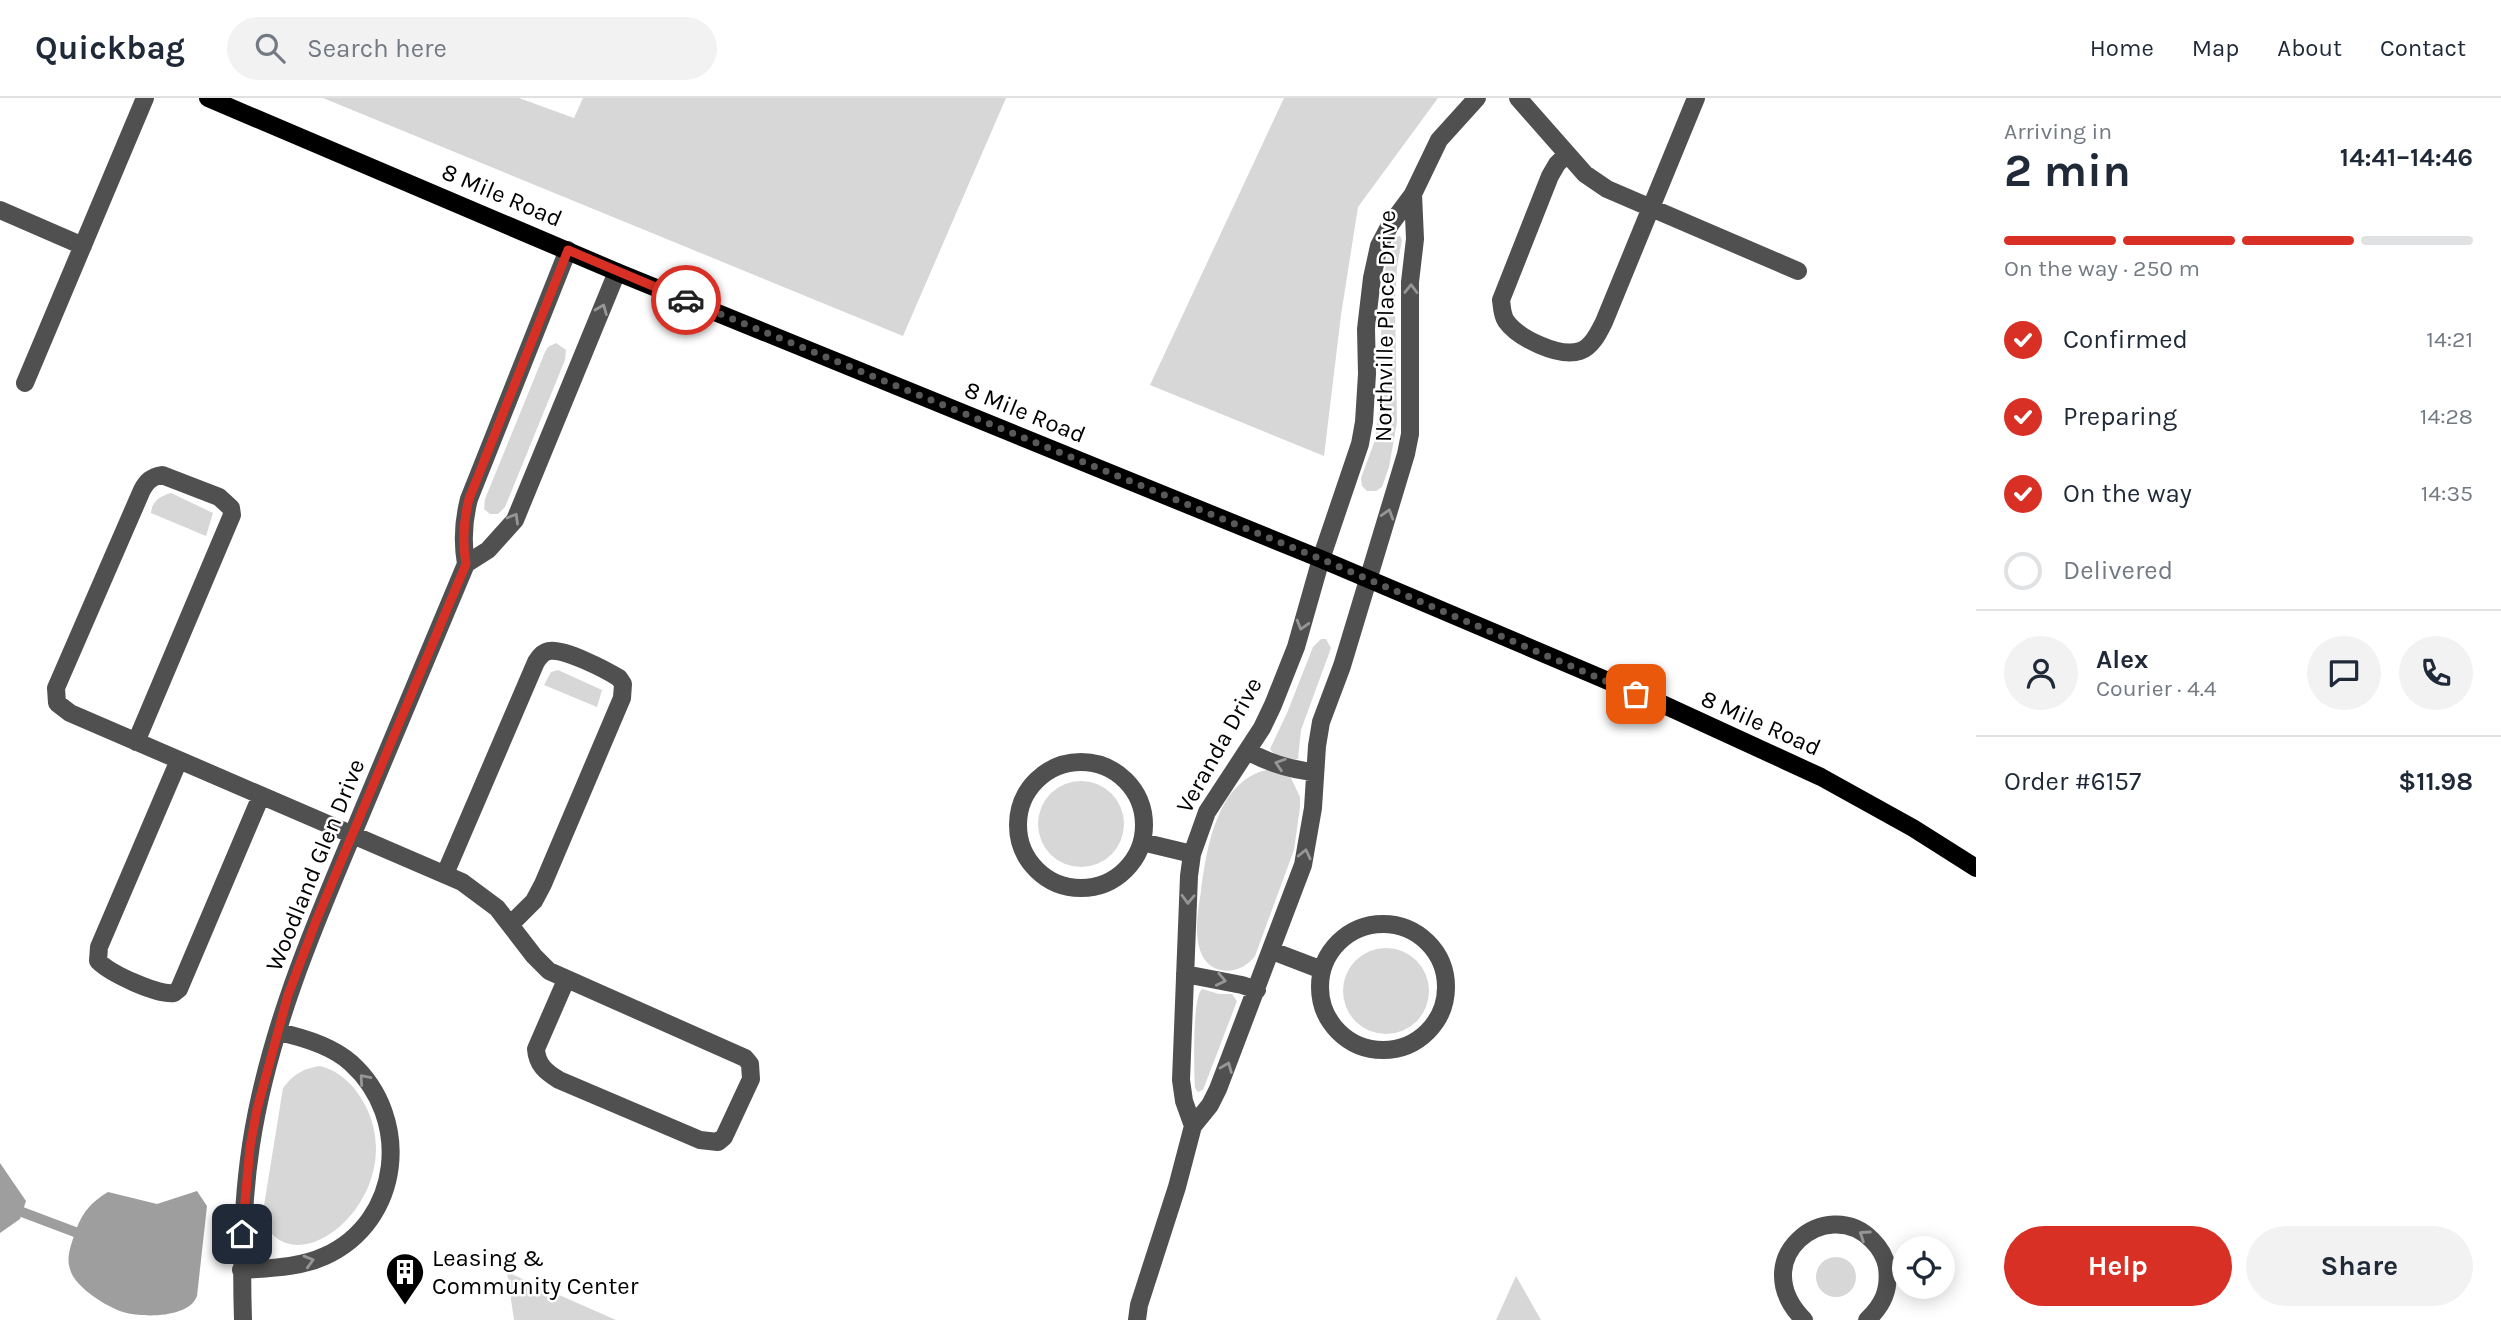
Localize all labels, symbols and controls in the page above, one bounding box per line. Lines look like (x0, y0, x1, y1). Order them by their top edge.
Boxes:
search box (227, 17, 717, 80)
text: Quickbag (35, 29, 185, 67)
icon: search (251, 29, 289, 67)
text: Search here (307, 33, 447, 64)
text: Home (2090, 34, 2154, 62)
text: Map (2192, 34, 2239, 62)
text: About (2277, 34, 2342, 62)
text: Contact (2380, 34, 2466, 62)
text: Arriving in (2004, 118, 2112, 145)
text: 14:41–14:46 (2340, 142, 2473, 173)
text: 2 min (2004, 144, 2131, 198)
street label: 8 Mile Road (438, 157, 566, 233)
street label: Northville Place Drive (1369, 210, 1401, 442)
text: On the way · 250 m (2004, 255, 2200, 282)
courier (651, 265, 721, 335)
icon: car (667, 281, 705, 319)
one-way arrow (1403, 284, 1418, 295)
one-way arrow (594, 303, 608, 316)
icon: check (2004, 321, 2042, 359)
text: Confirmed (2063, 324, 2188, 355)
text: 14:21 (2426, 326, 2473, 353)
street label: 8 Mile Road (960, 375, 1090, 449)
icon: check (2004, 398, 2042, 436)
text: Preparing (2063, 401, 2177, 432)
text: 14:28 (2420, 403, 2473, 430)
icon: check (2004, 475, 2042, 513)
text: On the way (2063, 478, 2192, 509)
text: 14:35 (2421, 480, 2473, 507)
one-way arrow (1379, 508, 1394, 520)
one-way arrow (506, 513, 519, 526)
text: Delivered (2063, 555, 2173, 586)
one-way arrow (1296, 618, 1310, 630)
button: person (2004, 636, 2078, 710)
button: chat (2307, 636, 2381, 710)
button: phone (2399, 636, 2473, 710)
text: Alex (2096, 644, 2148, 675)
pin (1606, 664, 1666, 724)
street label: Veranda Drive (1170, 672, 1268, 818)
icon: bag (1617, 675, 1655, 713)
text: Courier · 4.4 (2096, 675, 2217, 702)
street label: 8 Mile Road (1697, 684, 1825, 762)
street label: Woodland Glen Drive (260, 755, 370, 975)
one-way arrow (1274, 758, 1286, 773)
text: Order #6157 (2004, 766, 2141, 797)
text: $11.98 (2398, 766, 2473, 797)
one-way arrow (1297, 848, 1312, 860)
one-way arrow (1180, 893, 1195, 904)
one-way arrow (1215, 972, 1227, 987)
one-way arrow (1218, 1062, 1232, 1074)
one-way arrow (360, 1074, 373, 1086)
pin (212, 1204, 272, 1264)
icon: home (223, 1215, 261, 1253)
button: Help (2004, 1226, 2232, 1306)
button: Share (2246, 1226, 2473, 1306)
one-way arrow (1859, 1231, 1872, 1243)
map controls (1892, 1236, 1955, 1299)
button: locate (1892, 1236, 1955, 1299)
place label: Leasing & Community Center (432, 1244, 639, 1300)
building icon: Leasing & Community Center (384, 1251, 426, 1306)
one-way arrow (302, 1255, 314, 1269)

